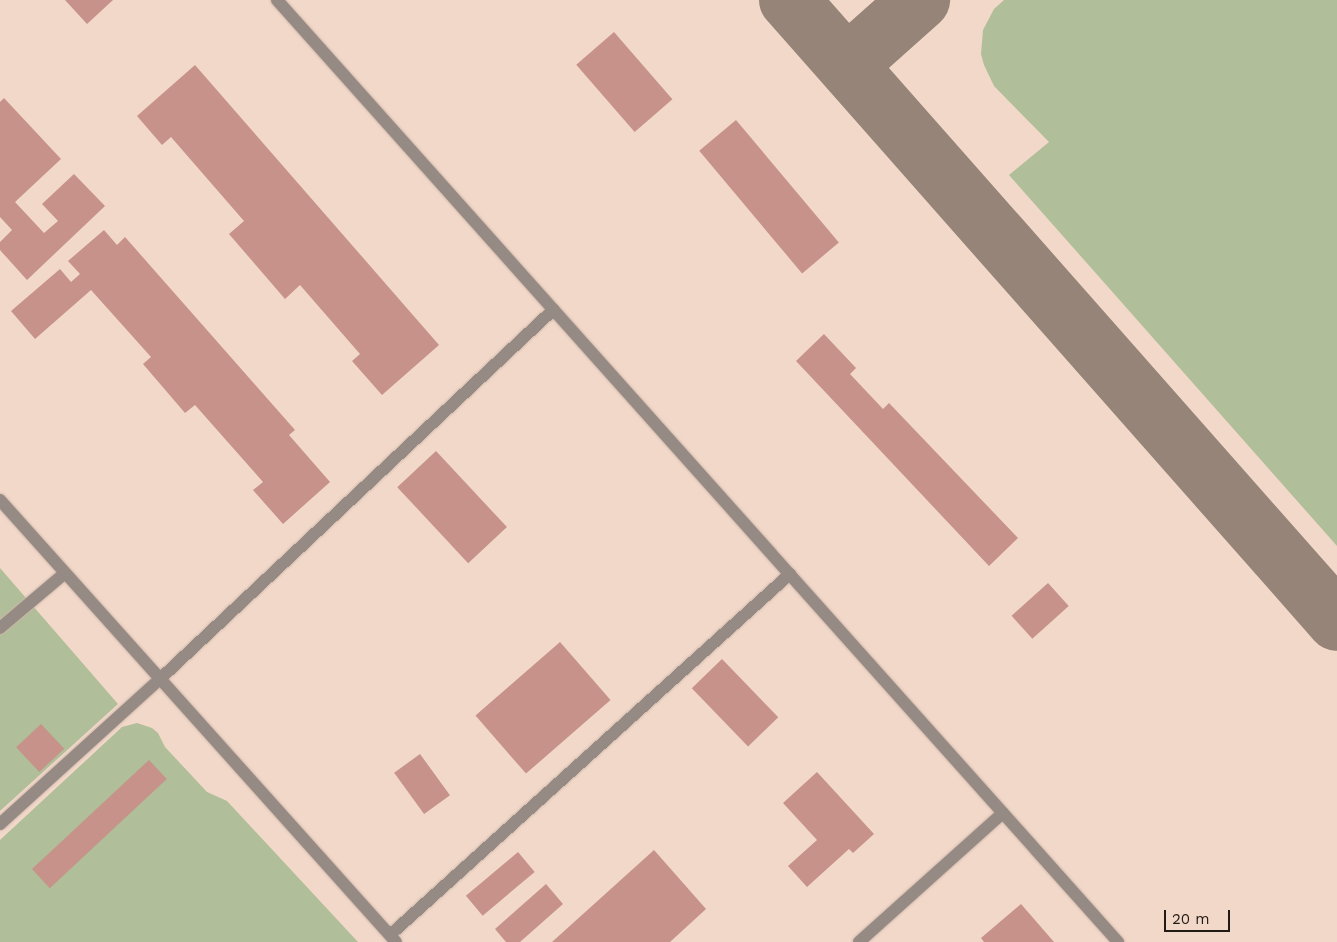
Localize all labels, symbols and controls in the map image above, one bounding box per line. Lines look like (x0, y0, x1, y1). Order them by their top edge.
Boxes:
scale bar (1167, 900, 1233, 932)
text: 20 m (1172, 910, 1210, 928)

